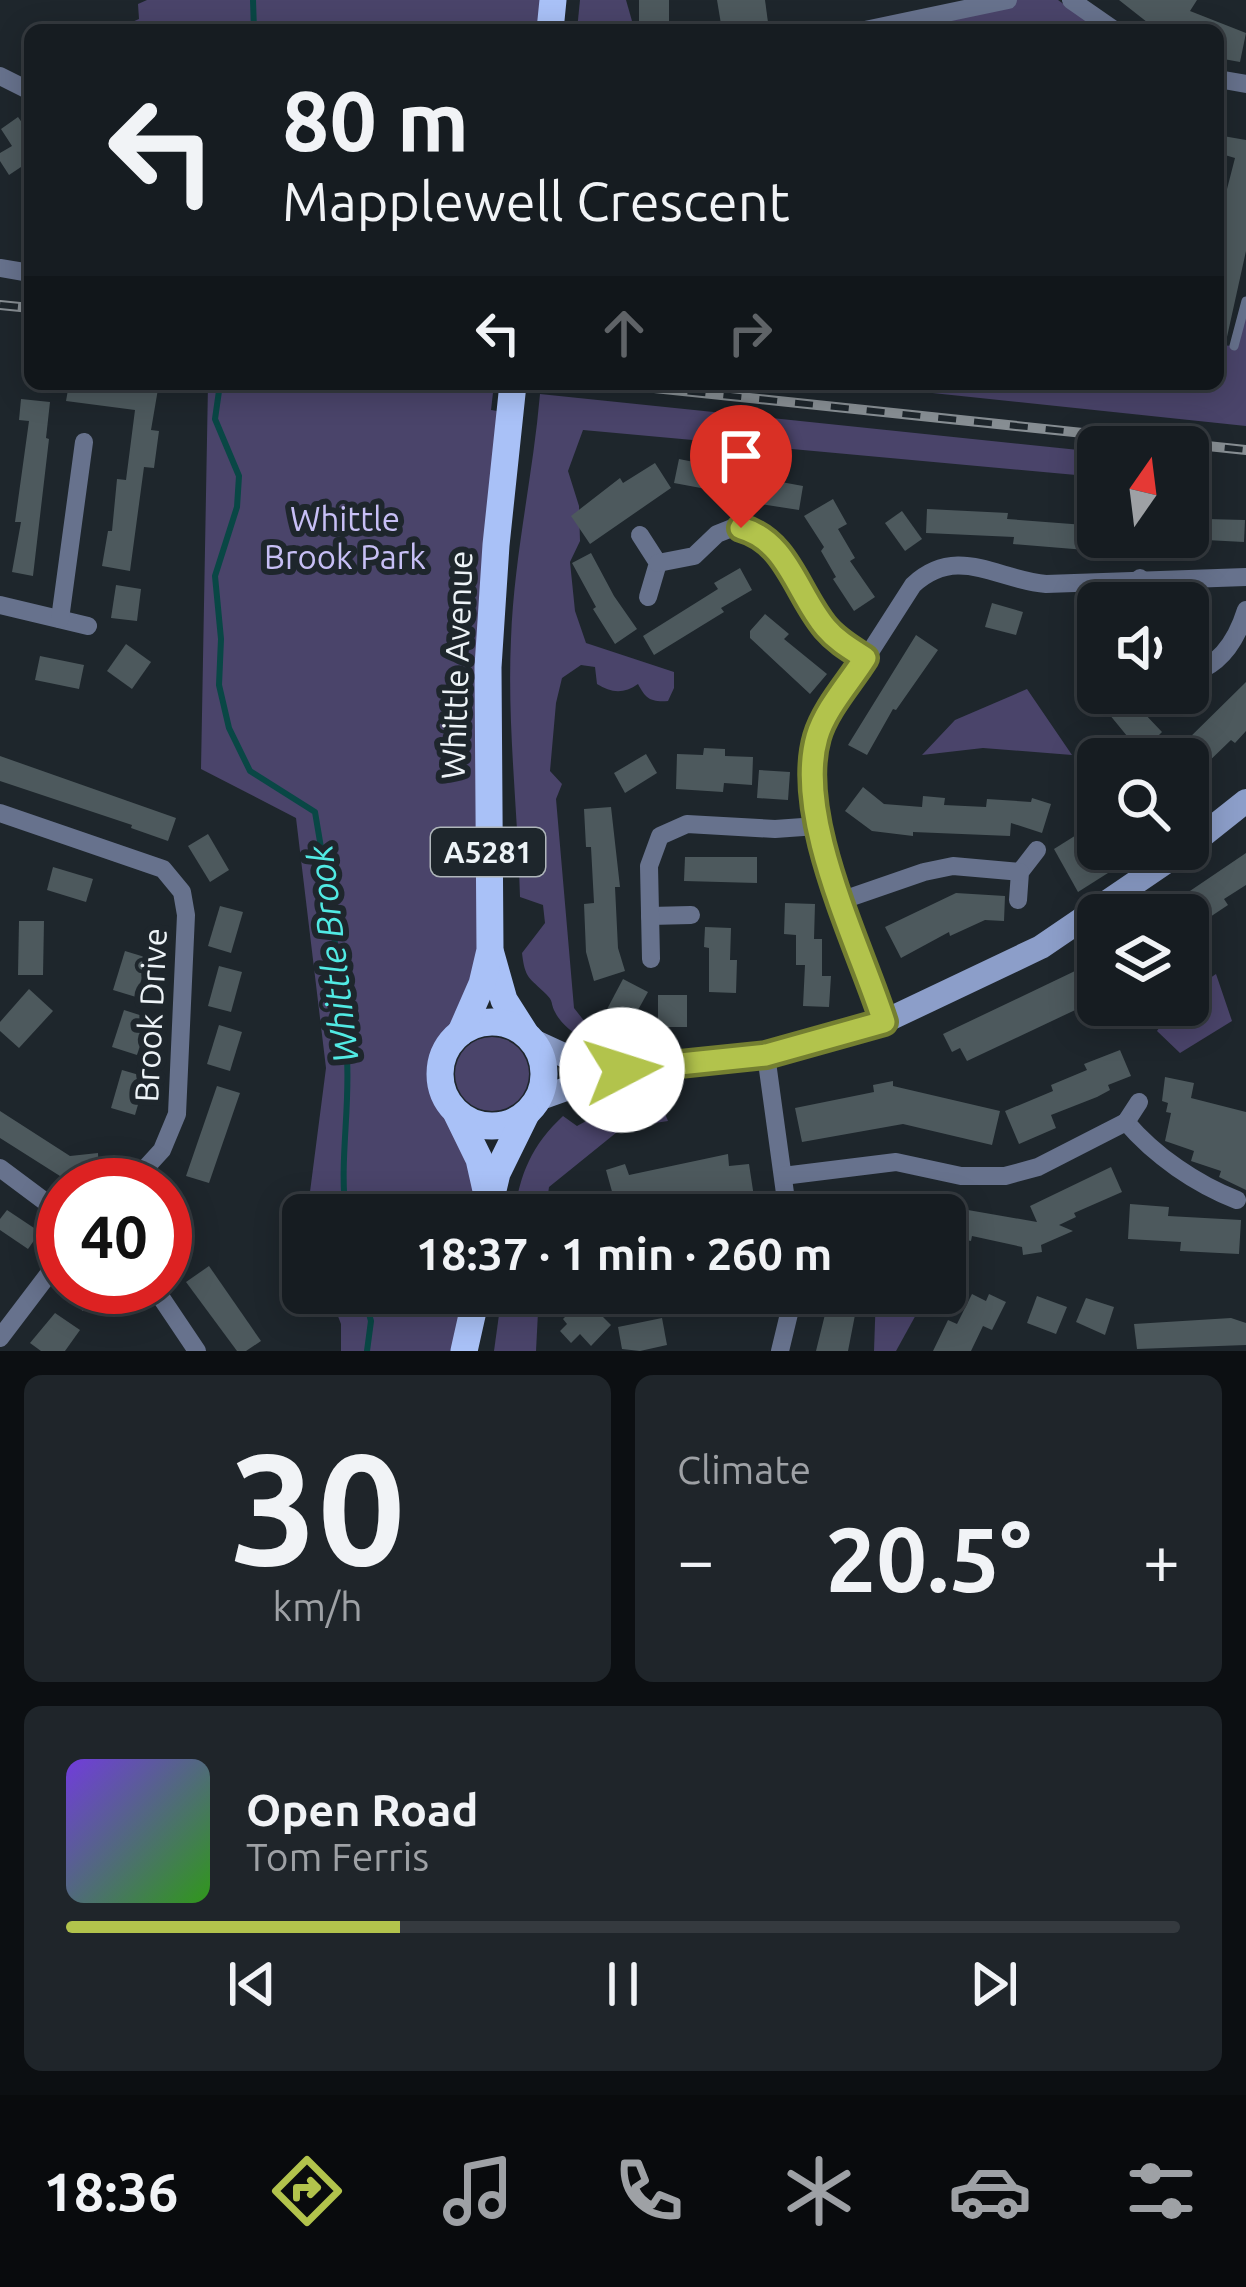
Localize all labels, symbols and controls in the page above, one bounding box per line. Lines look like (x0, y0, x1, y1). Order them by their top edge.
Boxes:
icon: left (84, 72, 240, 228)
text: 80 m (282, 73, 469, 167)
text: Mapplewell Crescent (282, 171, 790, 231)
icon: left (465, 300, 531, 366)
icon: ahead (591, 300, 657, 366)
icon: right (717, 300, 783, 366)
pin (690, 405, 792, 528)
icon: arrive (708, 423, 774, 489)
north arrow (1077, 426, 1209, 558)
map controls (1077, 426, 1209, 1026)
park label: Whittle Brook Park (264, 500, 426, 575)
street label: Whittle Avenue (434, 550, 478, 780)
button: sound (1077, 582, 1209, 714)
button: search (1077, 738, 1209, 870)
road number: A5281 (431, 828, 545, 876)
water label: Whittle Brook (298, 842, 366, 1065)
button: layers (1077, 894, 1209, 1026)
street label: Brook Drive (127, 927, 173, 1103)
position arrow (559, 1007, 685, 1133)
speed limit sign: 40 (36, 1158, 192, 1314)
text: 18:37 · 1 min · 260 m (416, 1228, 832, 1279)
text: 30 (230, 1420, 405, 1594)
text: Climate (677, 1448, 811, 1491)
text: 20.5° (825, 1508, 1032, 1609)
text: − (677, 1522, 714, 1596)
text: + (1143, 1522, 1180, 1596)
text: km/h (272, 1585, 363, 1628)
text: Open Road (246, 1784, 478, 1835)
text: Tom Ferris (246, 1835, 429, 1878)
icon: previous (219, 1951, 285, 2017)
icon: pause (590, 1951, 656, 2017)
icon: next (961, 1951, 1027, 2017)
icon: directions (265, 2149, 349, 2233)
icon: music (436, 2149, 520, 2233)
icon: phone (607, 2149, 691, 2233)
icon: climate (777, 2149, 861, 2233)
icon: car (948, 2149, 1032, 2233)
icon: filters (1119, 2149, 1203, 2233)
text: 18:36 (43, 2161, 178, 2221)

